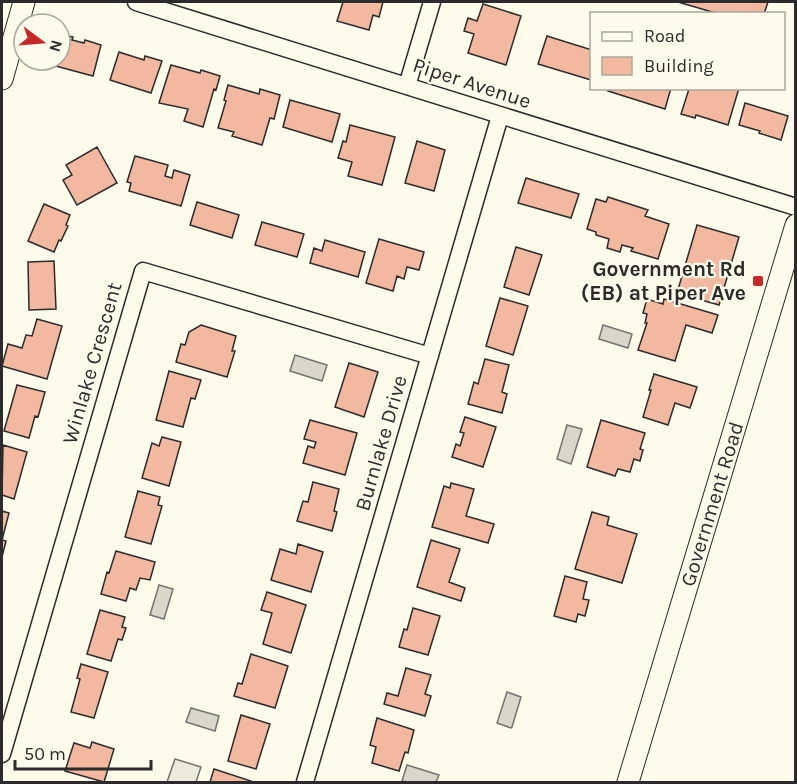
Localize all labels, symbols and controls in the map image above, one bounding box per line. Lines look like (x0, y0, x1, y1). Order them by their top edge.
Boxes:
north arrow (12, 12, 72, 72)
legend (590, 12, 785, 90)
text: Road (644, 25, 685, 47)
text: N (45, 38, 67, 54)
street label: Piper Avenue (410, 53, 534, 113)
text: Building (644, 55, 714, 77)
place label: Government Rd (EB) at Piper Ave (581, 257, 746, 305)
marker: Government Rd (EB) at Piper Ave (751, 274, 765, 288)
street label: Winlake Crescent (57, 279, 127, 447)
street label: Burnlake Drive (350, 372, 412, 514)
street label: Government Road (676, 419, 748, 589)
scale bar (15, 733, 152, 771)
text: 50 m (24, 743, 66, 765)

